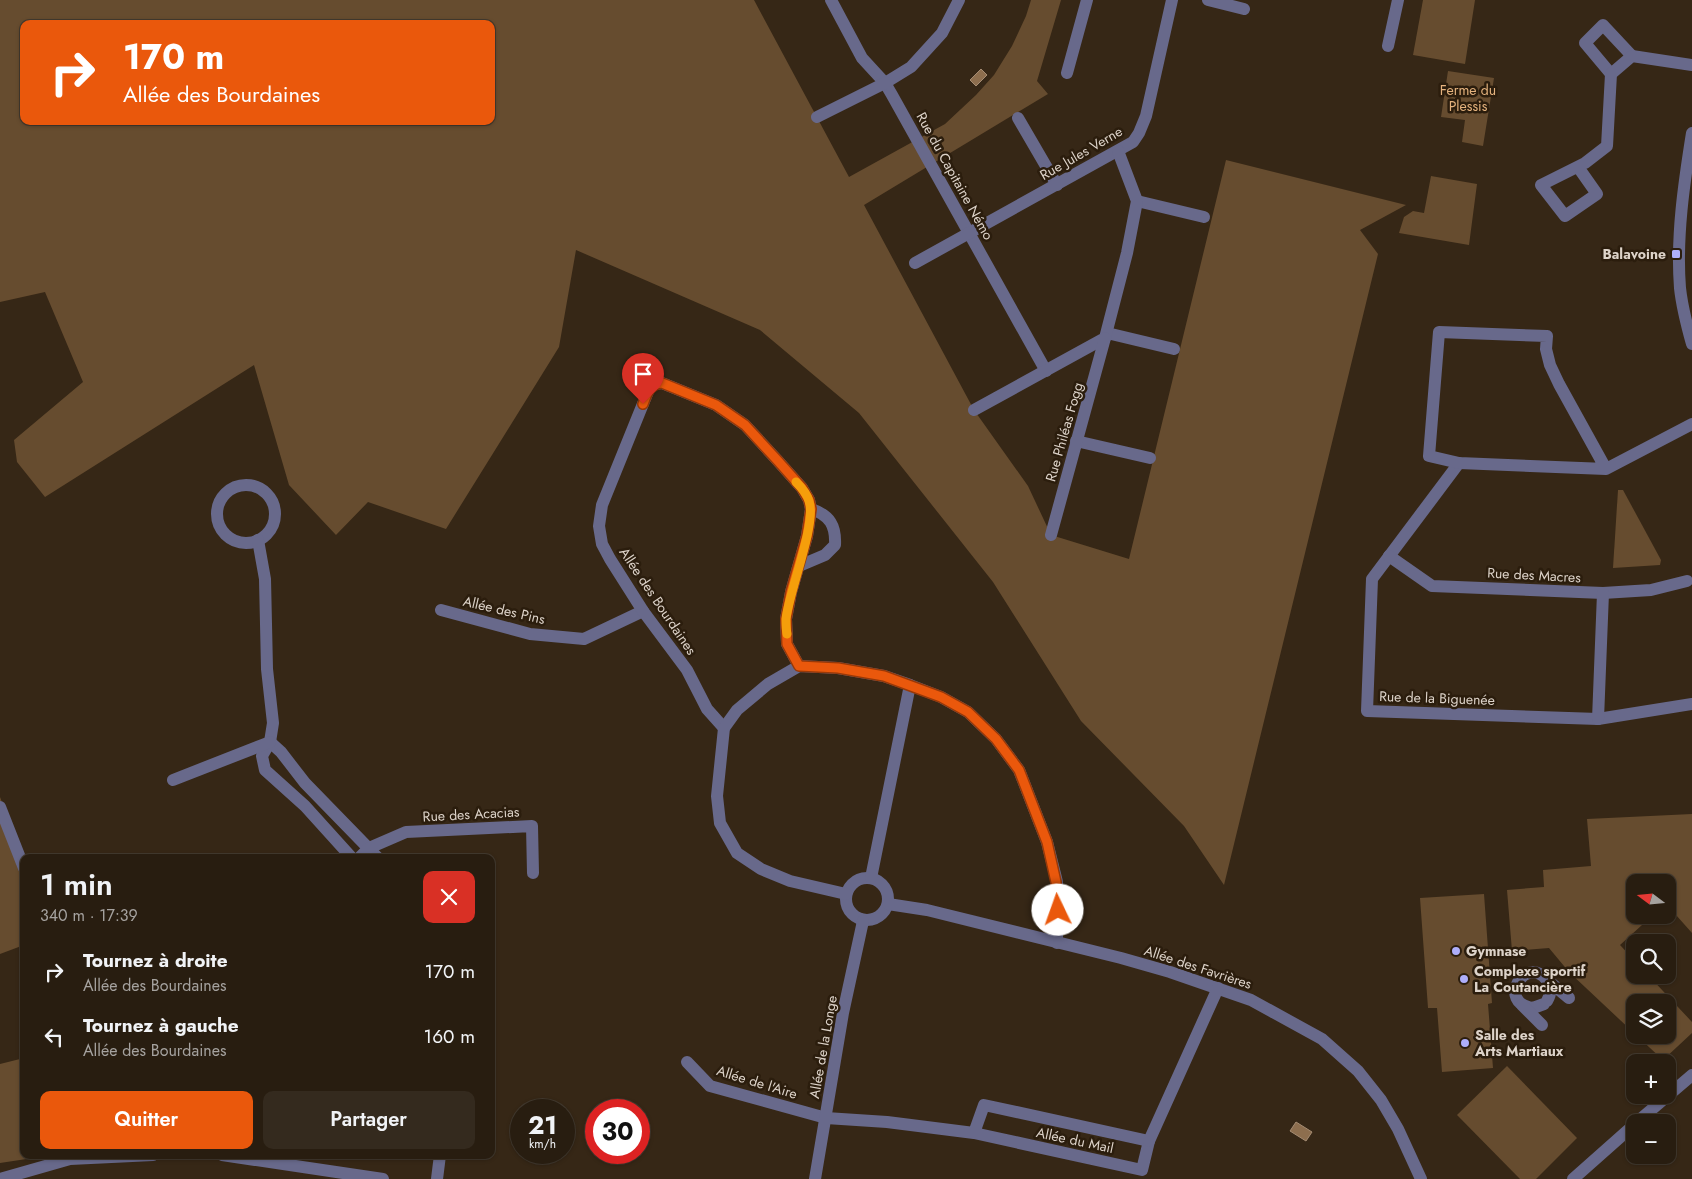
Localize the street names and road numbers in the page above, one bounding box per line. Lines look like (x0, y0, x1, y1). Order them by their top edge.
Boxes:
street label: Rue du Capitaine Némo (912, 109, 999, 244)
street label: Rue Jules Verne (1036, 121, 1126, 185)
street label: Rue Philéas Fogg (1040, 380, 1088, 484)
street label: Allée des Bourdaines (615, 543, 702, 659)
street label: Rue des Macres (1487, 563, 1582, 587)
street label: Allée des Pins (461, 591, 547, 629)
street label: Rue de la Biguenée (1379, 686, 1495, 710)
street label: Rue des Acacias (422, 801, 520, 827)
street label: Allée des Favrières (1142, 940, 1255, 994)
street label: Allée de la Longe (804, 994, 842, 1100)
street label: Allée de l'Aire (714, 1060, 800, 1104)
street label: Allée du Mail (1034, 1122, 1116, 1158)

